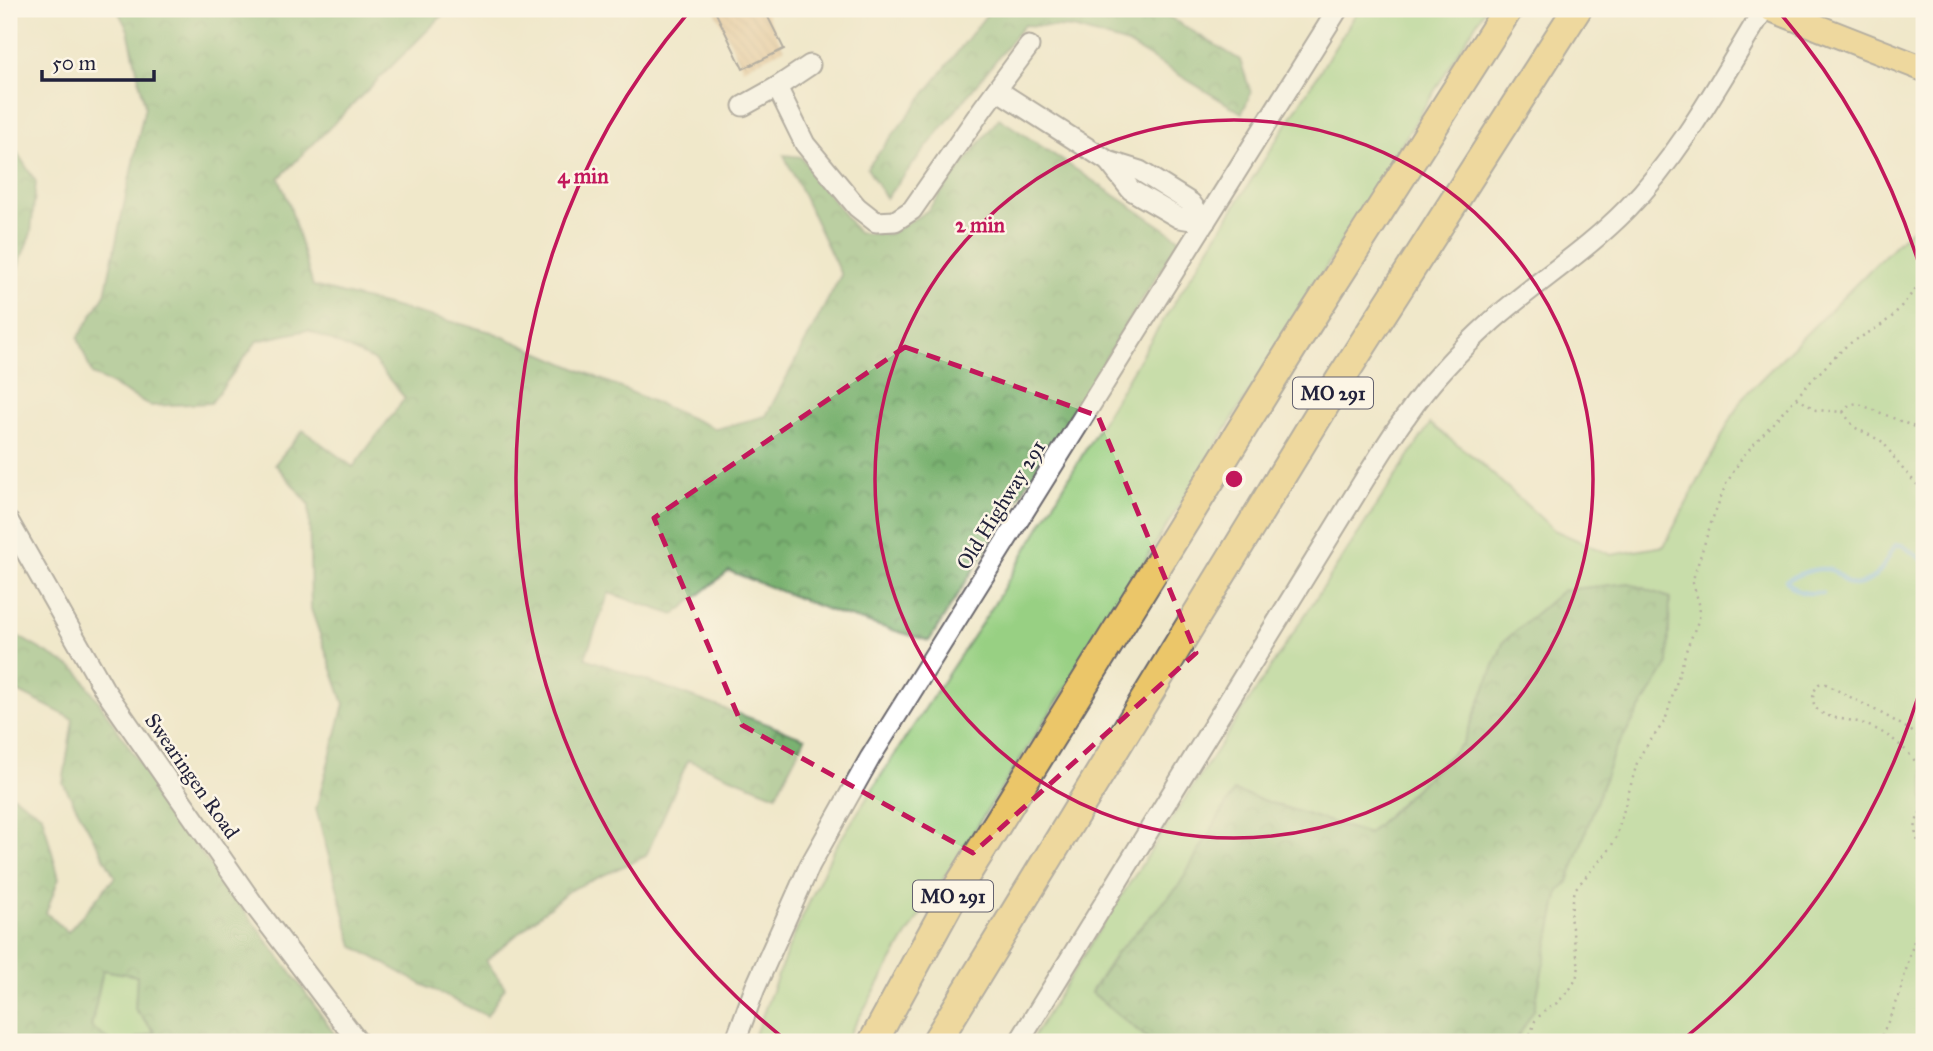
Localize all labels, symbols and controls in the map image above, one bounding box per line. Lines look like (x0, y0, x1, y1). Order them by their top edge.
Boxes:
scale bar (42, 38, 154, 82)
text: 50 m (52, 50, 97, 76)
text: 4 min (557, 163, 609, 189)
text: 2 min (955, 212, 1005, 238)
road number: MO 291 (1293, 378, 1373, 408)
street label: Old Highway 291 (951, 435, 1051, 575)
centre of rings (1222, 467, 1246, 491)
street label: Swearingen Road (139, 708, 245, 844)
road number: MO 291 (913, 880, 993, 912)

